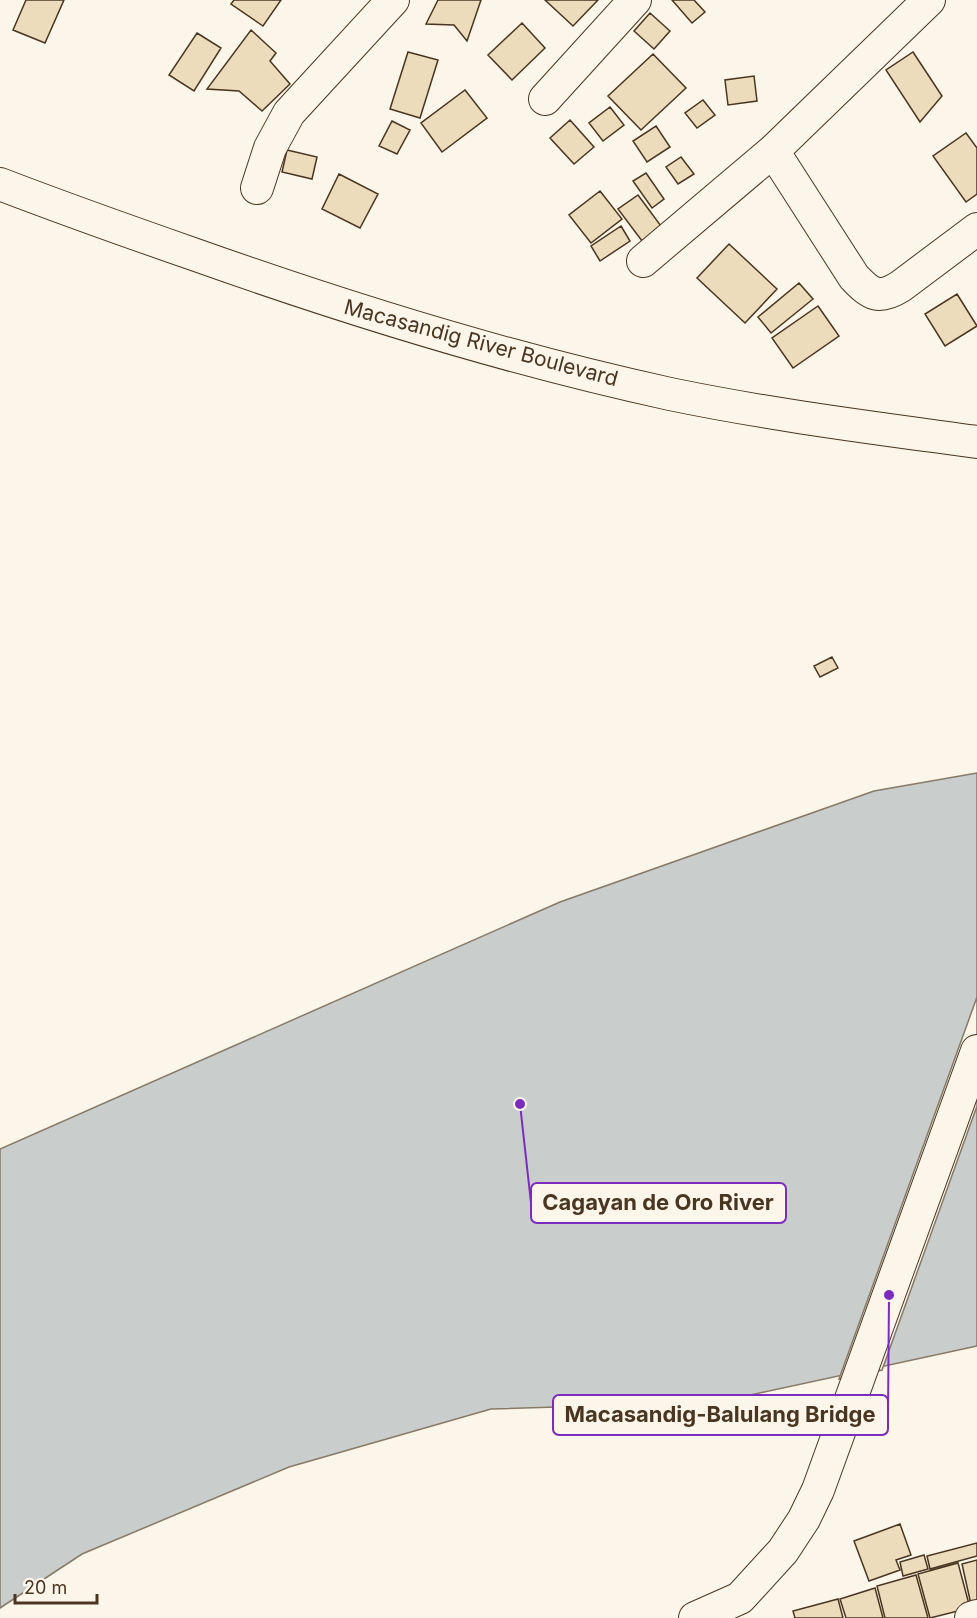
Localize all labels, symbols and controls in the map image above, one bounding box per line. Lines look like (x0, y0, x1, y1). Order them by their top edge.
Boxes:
street label: Macasandig River Boulevard (342, 294, 621, 391)
callout: Cagayan de Oro River (531, 1183, 786, 1223)
text: Cagayan de Oro River (542, 1189, 774, 1215)
callout: Macasandig-Balulang Bridge (553, 1395, 888, 1435)
text: Macasandig-Balulang Bridge (564, 1401, 876, 1427)
scale bar (15, 1567, 98, 1605)
text: 20 m (24, 1577, 67, 1598)

